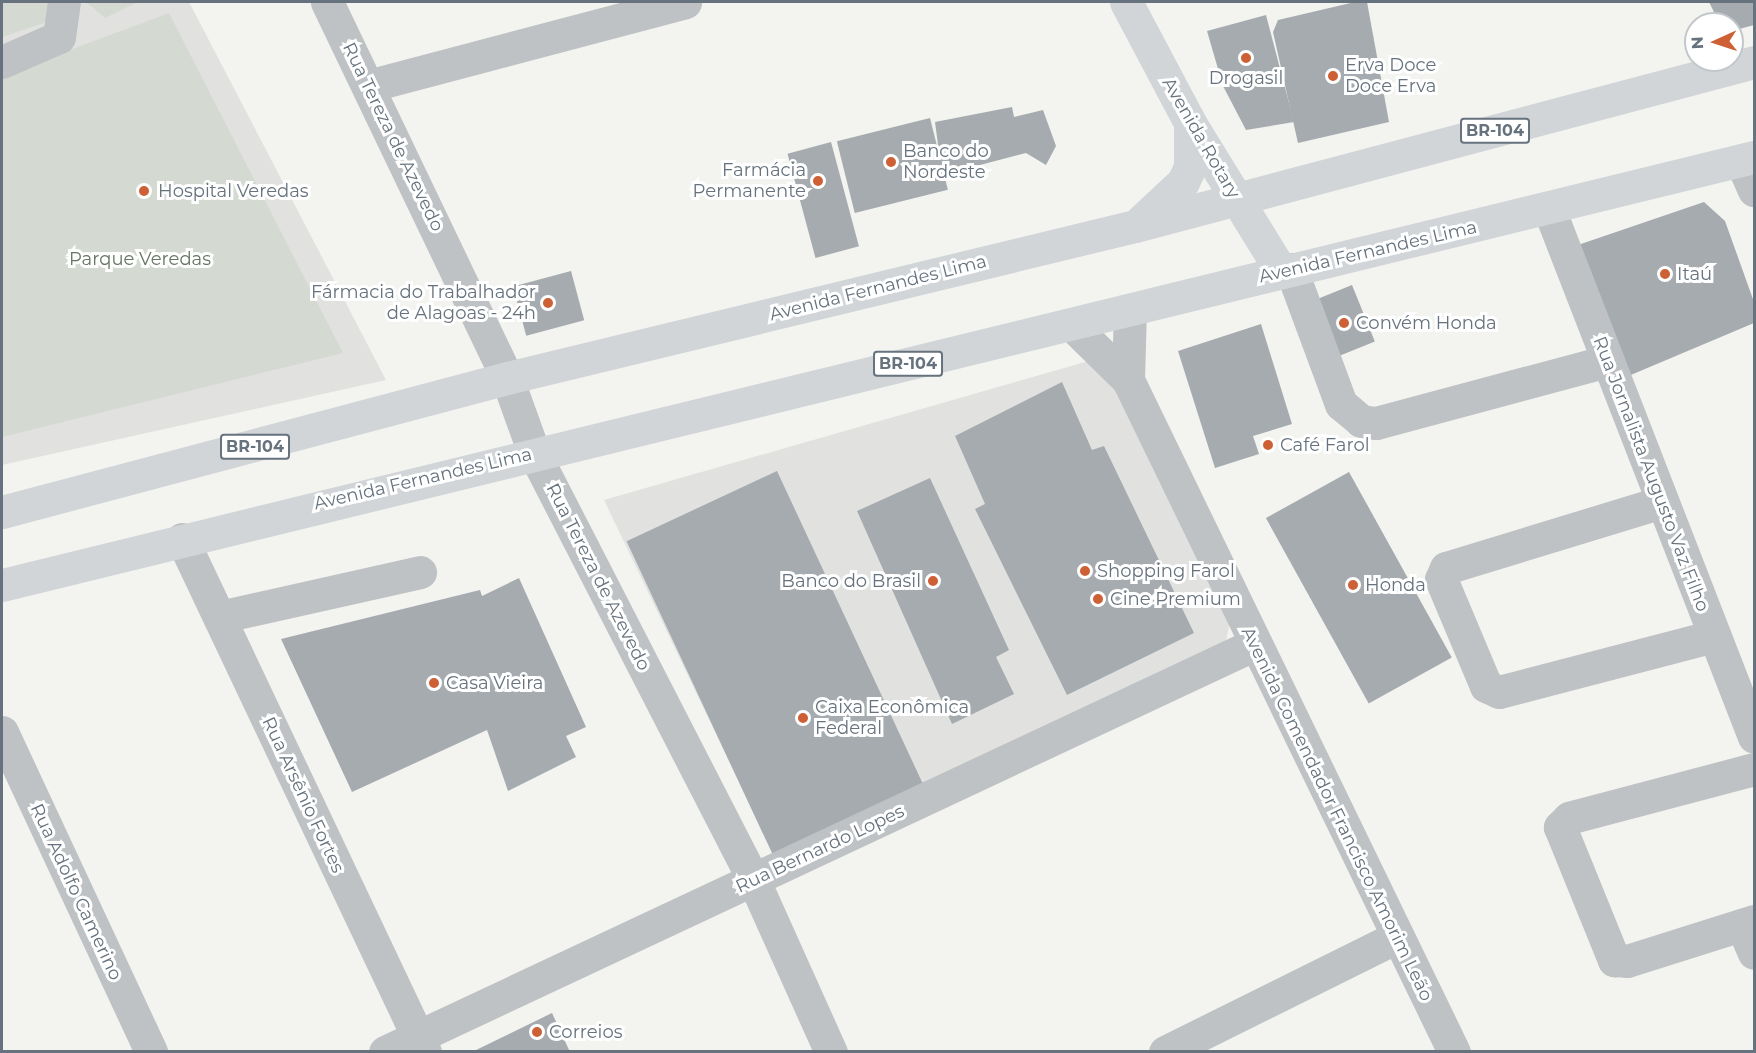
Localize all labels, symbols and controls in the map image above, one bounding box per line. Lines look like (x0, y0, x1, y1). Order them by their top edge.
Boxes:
north arrow (1684, 12, 1744, 72)
text: N (1688, 36, 1707, 50)
street label: Rua Tereza de Azevedo (338, 39, 448, 235)
marker: Drogasil (1239, 51, 1253, 65)
place label: Erva Doce Doce Erva (1345, 55, 1436, 98)
place label: Drogasil (1209, 67, 1283, 89)
marker: Erva Doce Doce Erva (1326, 69, 1340, 83)
street label: Avenida Rotary (1158, 74, 1244, 202)
road number: BR-104 (1459, 118, 1531, 144)
place label: Banco do Nordeste (903, 141, 989, 184)
marker: Banco do Nordeste (884, 155, 898, 169)
place label: Farmácia Permanente (693, 160, 806, 202)
marker: Farmácia Permanente (811, 174, 825, 188)
place label: Hospital Veredas (158, 180, 309, 202)
marker: Hospital Veredas (135, 182, 153, 200)
street label: Avenida Fernandes Lima (1257, 216, 1479, 288)
park label: Parque Veredas (69, 248, 211, 270)
street label: Avenida Fernandes Lima (767, 251, 989, 325)
place label: Itaú (1677, 263, 1712, 285)
marker: Itaú (1658, 267, 1672, 281)
place label: Fármacia do Trabalhador de Alagoas - 24h (311, 282, 536, 324)
marker: Fármacia do Trabalhador de Alagoas - 24h (541, 296, 555, 310)
place label: Convém Honda (1356, 312, 1497, 334)
marker: Convém Honda (1337, 316, 1351, 330)
street label: Rua Jornalista Augusto Vaz Filho (1588, 333, 1714, 615)
road number: BR-104 (872, 351, 944, 377)
road number: BR-104 (219, 434, 291, 460)
place label: Café Farol (1280, 434, 1370, 456)
marker: Café Farol (1261, 438, 1275, 452)
street label: Avenida Fernandes Lima (312, 443, 534, 515)
street label: Rua Tereza de Azevedo (541, 480, 655, 674)
place label: Shopping Farol (1097, 560, 1235, 582)
marker: Shopping Farol (1078, 564, 1092, 578)
place label: Banco do Brasil (781, 570, 921, 592)
marker: Banco do Brasil (926, 574, 940, 588)
place label: Honda (1365, 574, 1426, 596)
marker: Honda (1346, 578, 1360, 592)
place label: Cine Premium (1110, 588, 1241, 610)
marker: Cine Premium (1091, 592, 1105, 606)
street label: Avenida Comendador Francisco Amorim Leão (1237, 623, 1437, 1005)
place label: Casa Vieira (446, 672, 543, 694)
marker: Casa Vieira (427, 676, 441, 690)
place label: Caixa Econômica Federal (815, 697, 969, 740)
marker: Caixa Econômica Federal (796, 711, 810, 725)
street label: Rua Arsênio Fortes (257, 714, 349, 876)
street label: Rua Adolfo Camerino (26, 800, 126, 984)
street label: Rua Bernardo Lopes (732, 800, 908, 898)
place label: Correios (549, 1021, 622, 1043)
marker: Correios (530, 1025, 544, 1039)

